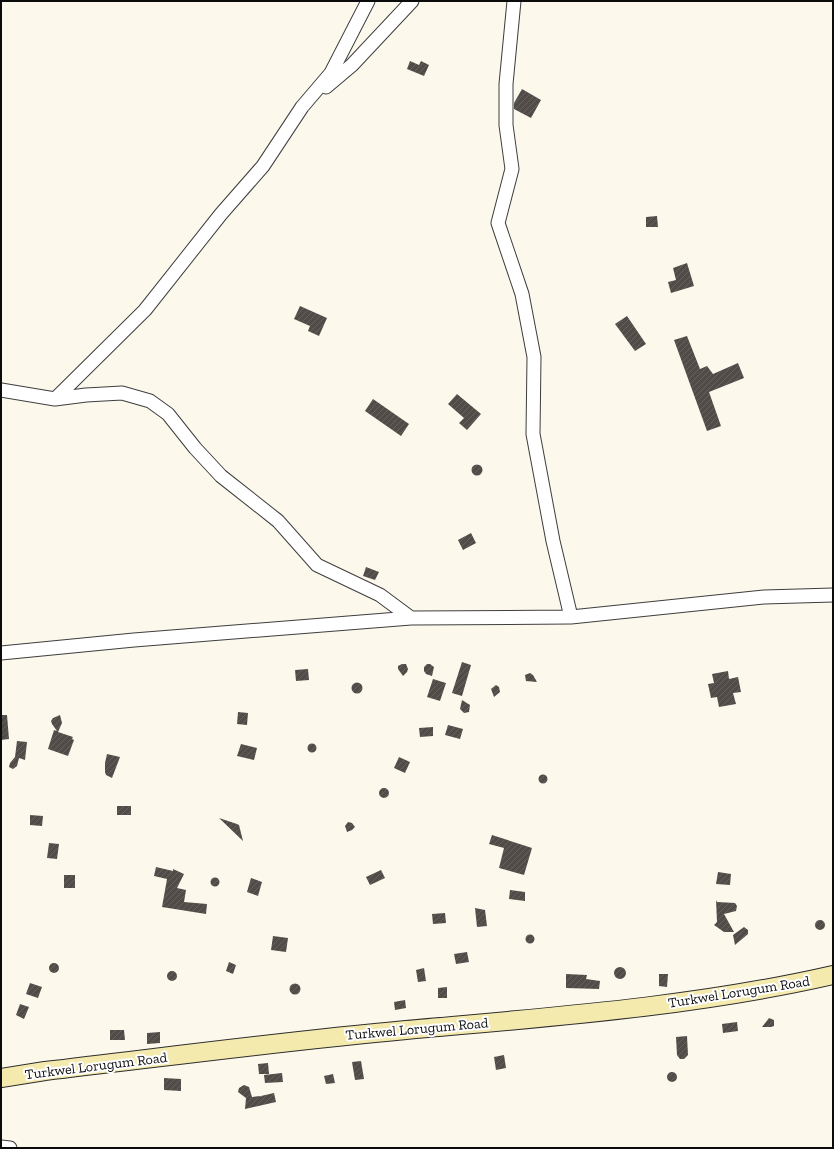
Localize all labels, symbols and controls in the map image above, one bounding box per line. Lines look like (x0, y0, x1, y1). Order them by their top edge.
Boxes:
street label: Turkwel Lorugum Road (667, 972, 811, 1012)
street label: Turkwel Lorugum Road (345, 1014, 489, 1044)
street label: Turkwel Lorugum Road (24, 1049, 168, 1083)

